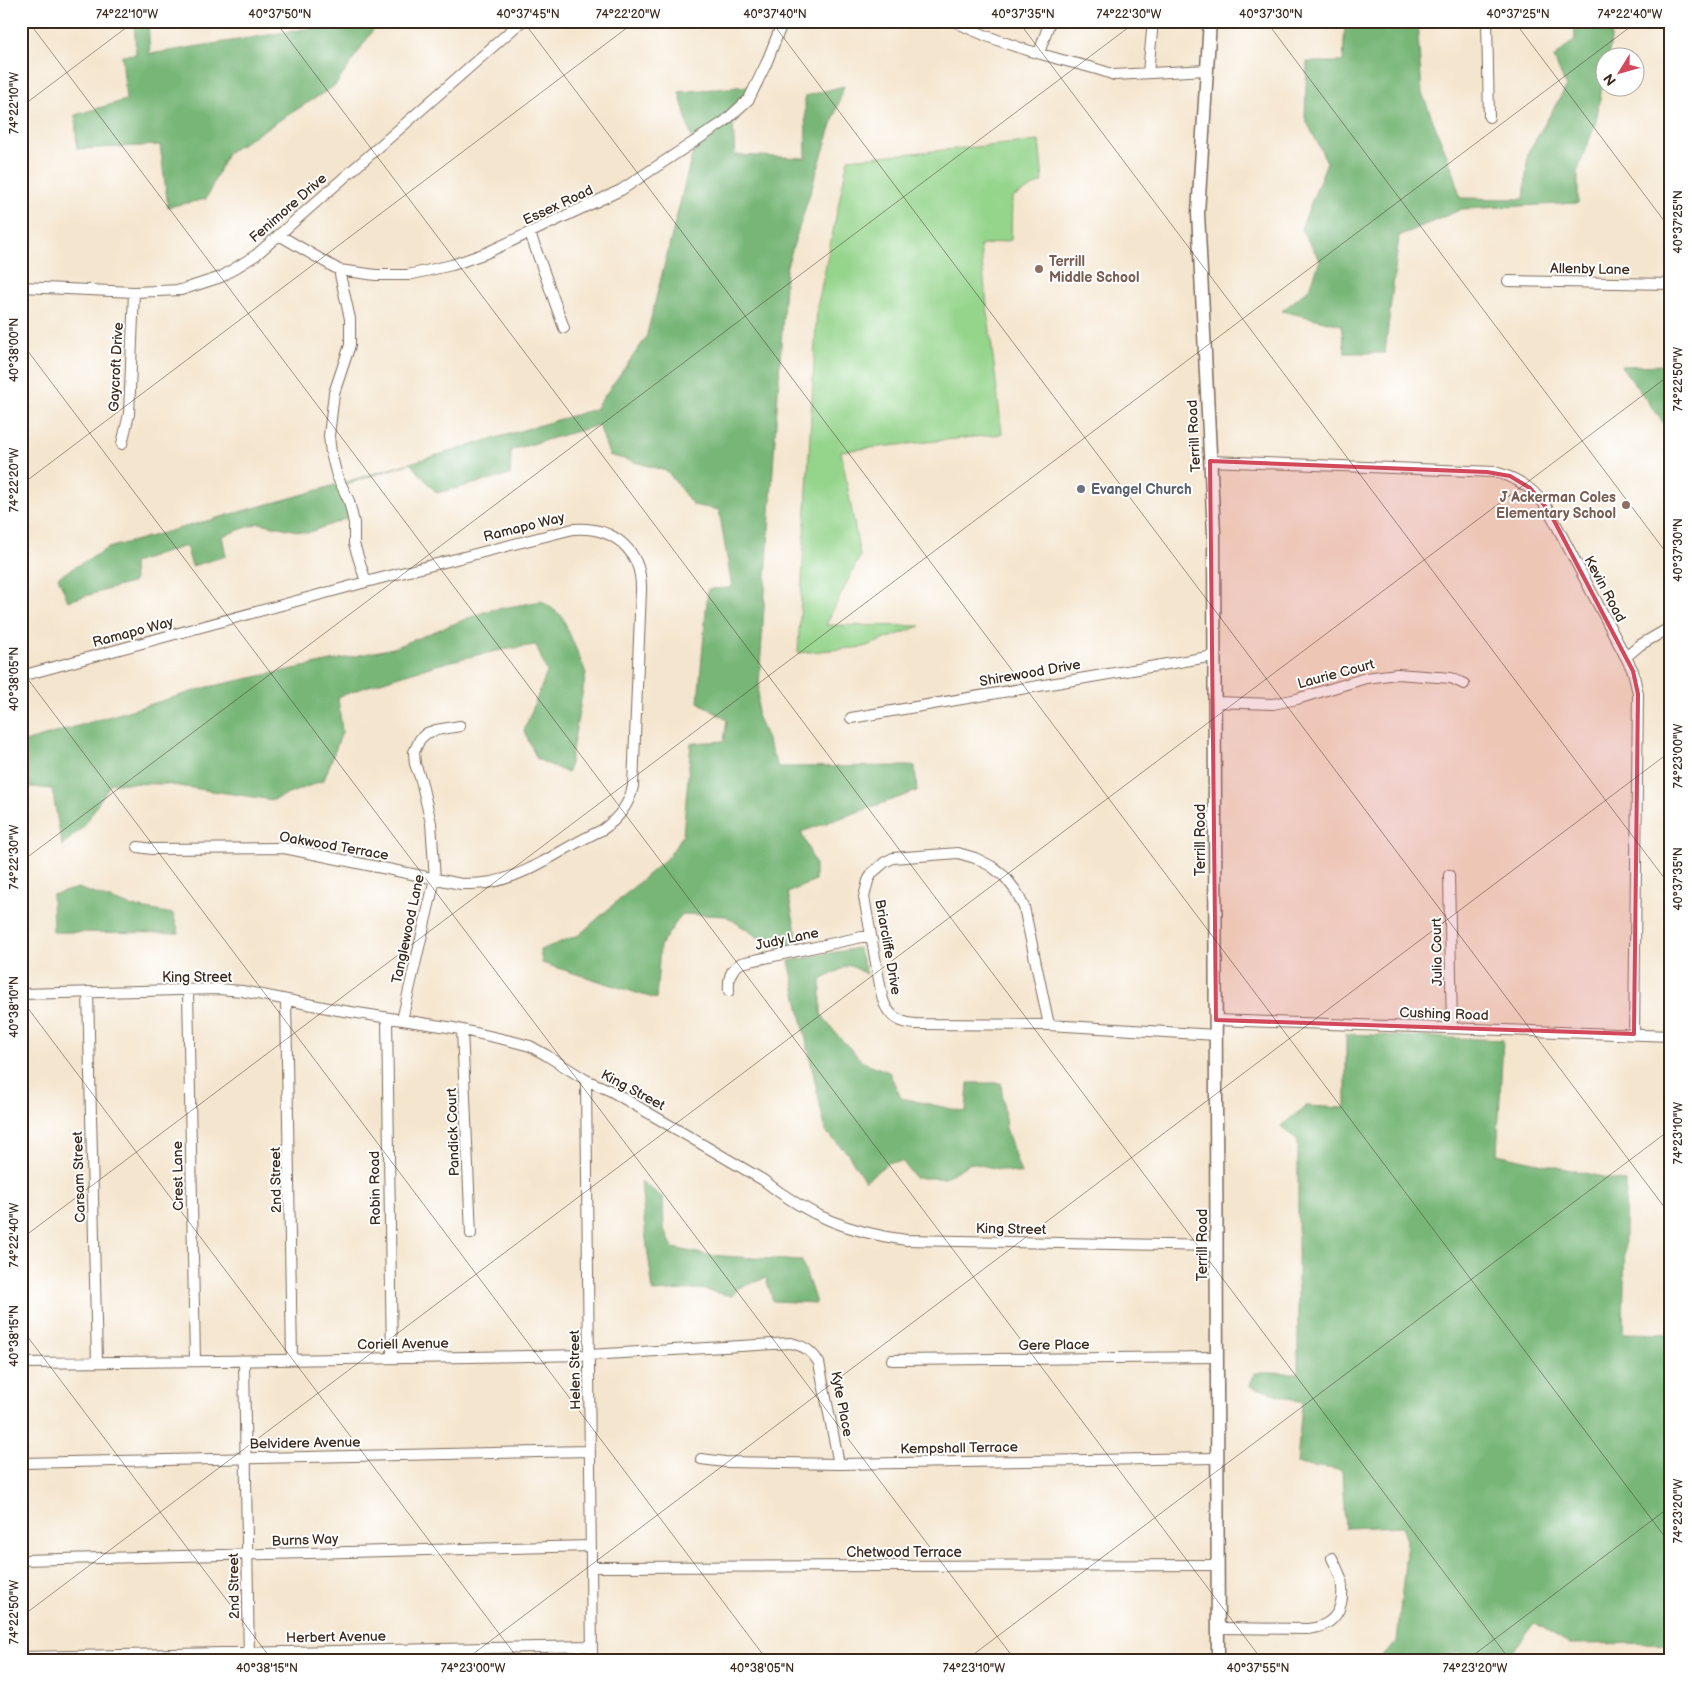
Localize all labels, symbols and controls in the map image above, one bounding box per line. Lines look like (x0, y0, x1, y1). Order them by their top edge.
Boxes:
text: 74°22'10"W (96, 7, 158, 22)
text: 40°37'50"N (248, 7, 312, 22)
text: 40°37'45"N (496, 7, 560, 22)
text: 74°22'20"W (596, 7, 660, 22)
text: 40°37'40"N (743, 7, 807, 22)
text: 40°37'35"N (991, 7, 1055, 22)
text: 74°22'30"W (1097, 7, 1162, 22)
text: 40°37'30"N (1239, 7, 1303, 22)
text: 40°37'25"N (1486, 7, 1550, 22)
text: 74°22'40"W (1598, 7, 1663, 22)
north arrow (1594, 48, 1644, 98)
text: N (1600, 70, 1620, 89)
text: 74°22'10"W (7, 72, 22, 134)
street label: Fenimore Drive (246, 170, 330, 246)
street label: Essex Road (520, 181, 596, 229)
text: 40°37'25"N (1671, 190, 1686, 254)
place label: Terrill Middle School (1049, 253, 1139, 286)
street label: Allenby Lane (1550, 260, 1630, 278)
marker: Terrill Middle School (1033, 263, 1045, 275)
text: 40°38'00"N (7, 318, 22, 382)
street label: Gaycroft Drive (105, 322, 127, 412)
text: 74°22'50"W (1671, 347, 1686, 411)
street label: Terrill Road (1184, 399, 1204, 473)
text: 74°22'20"W (7, 448, 22, 512)
place label: Evangel Church (1091, 481, 1192, 498)
marker: Evangel Church (1075, 483, 1087, 495)
place label: J Ackerman Coles Elementary School (1496, 489, 1616, 522)
marker: J Ackerman Coles Elementary School (1620, 499, 1632, 511)
street label: Ramapo Way (482, 509, 567, 545)
text: 40°37'30"N (1671, 518, 1686, 582)
street label: Kevin Road (1580, 553, 1630, 625)
street label: Ramapo Way (91, 613, 176, 651)
text: 40°38'05"N (7, 647, 22, 711)
street label: Laurie Court (1296, 655, 1377, 692)
street label: Shirewood Drive (978, 656, 1082, 690)
text: 74°23'00"W (1671, 724, 1686, 788)
street label: Terrill Road (1192, 804, 1209, 876)
text: 74°22'30"W (7, 824, 22, 889)
street label: Oakwood Terrace (278, 828, 390, 864)
text: 40°37'35"N (1671, 847, 1686, 911)
street label: Tanglewood Lane (388, 873, 428, 985)
street label: Briarcliffe Drive (871, 898, 905, 996)
street label: Julia Court (1428, 917, 1446, 986)
street label: Judy Lane (754, 924, 820, 954)
street label: King Street (162, 969, 233, 986)
text: 40°38'10"N (7, 976, 22, 1038)
street label: Cushing Road (1399, 1004, 1489, 1024)
street label: King Street (598, 1066, 669, 1114)
street label: Pandick Court (443, 1087, 463, 1177)
text: 74°23'10"W (1671, 1102, 1686, 1164)
street label: Carsam Street (69, 1130, 89, 1223)
street label: Crest Lane (169, 1141, 187, 1211)
street label: 2nd Street (267, 1146, 285, 1213)
street label: Robin Road (366, 1151, 384, 1225)
text: 74°22'40"W (7, 1202, 22, 1267)
street label: Terrill Road (1194, 1209, 1211, 1281)
street label: King Street (976, 1220, 1047, 1238)
text: 40°38'15"N (7, 1305, 22, 1367)
street label: Helen Street (566, 1329, 584, 1410)
street label: Coriell Avenue (357, 1335, 449, 1353)
street label: Gere Place (1018, 1336, 1090, 1354)
street label: Kyte Place (827, 1370, 857, 1438)
street label: Belvidere Avenue (249, 1434, 361, 1452)
street label: Kempshall Terrace (900, 1438, 1018, 1458)
text: 74°23'20"W (1671, 1479, 1686, 1543)
street label: Burns Way (271, 1530, 339, 1550)
street label: Chetwood Terrace (846, 1544, 962, 1561)
street label: 2nd Street (225, 1552, 243, 1619)
text: 74°22'50"W (7, 1580, 22, 1644)
street label: Herbert Avenue (286, 1628, 386, 1646)
text: 40°38'15"N (236, 1661, 298, 1676)
text: 74°23'00"W (441, 1661, 505, 1676)
text: 40°38'05"N (730, 1661, 794, 1676)
text: 74°23'10"W (943, 1661, 1005, 1676)
text: 40°37'55"N (1226, 1661, 1290, 1676)
text: 74°23'20"W (1443, 1661, 1507, 1676)

